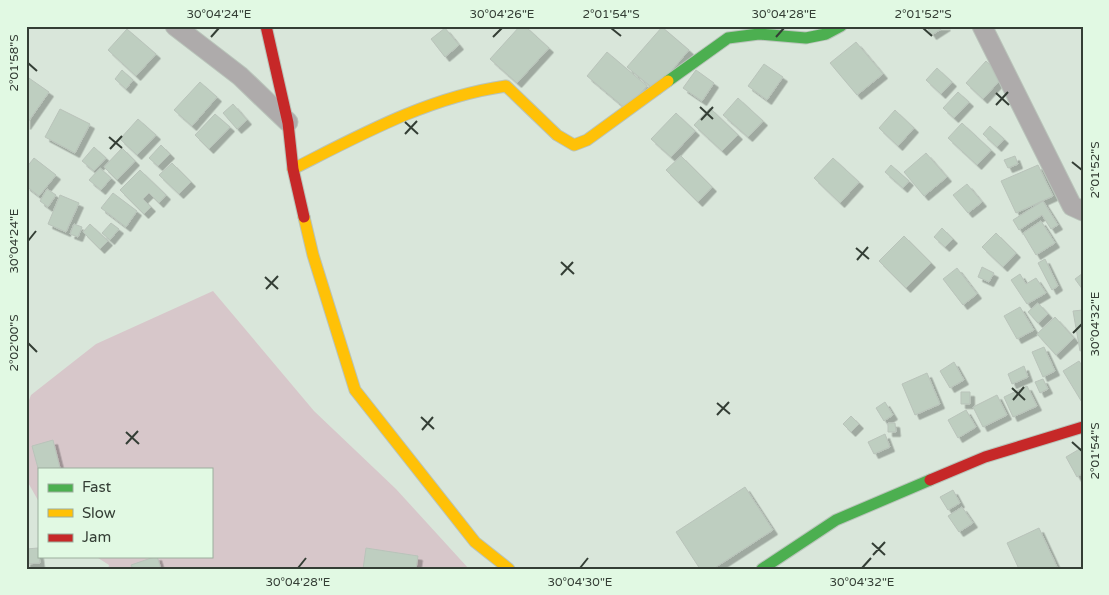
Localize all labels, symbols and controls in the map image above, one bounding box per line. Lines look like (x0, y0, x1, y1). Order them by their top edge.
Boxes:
text: 30°04'24"E (186, 7, 252, 21)
text: 30°04'26"E (469, 7, 535, 21)
text: 2°01'54"S (582, 7, 640, 21)
text: 30°04'28"E (751, 7, 817, 21)
text: 2°01'52"S (894, 7, 952, 21)
text: 2°01'58"S (7, 34, 21, 92)
text: 2°01'52"S (1088, 141, 1102, 199)
text: 30°04'24"E (7, 208, 21, 274)
text: 30°04'32"E (1088, 291, 1102, 357)
text: 2°02'00"S (7, 314, 21, 372)
text: 2°01'54"S (1088, 422, 1102, 480)
legend (38, 468, 212, 558)
text: Fast (82, 478, 112, 496)
text: Slow (82, 504, 116, 522)
text: Jam (82, 528, 111, 546)
text: 30°04'28"E (265, 575, 331, 589)
text: 30°04'30"E (547, 575, 613, 589)
text: 30°04'32"E (829, 575, 895, 589)

